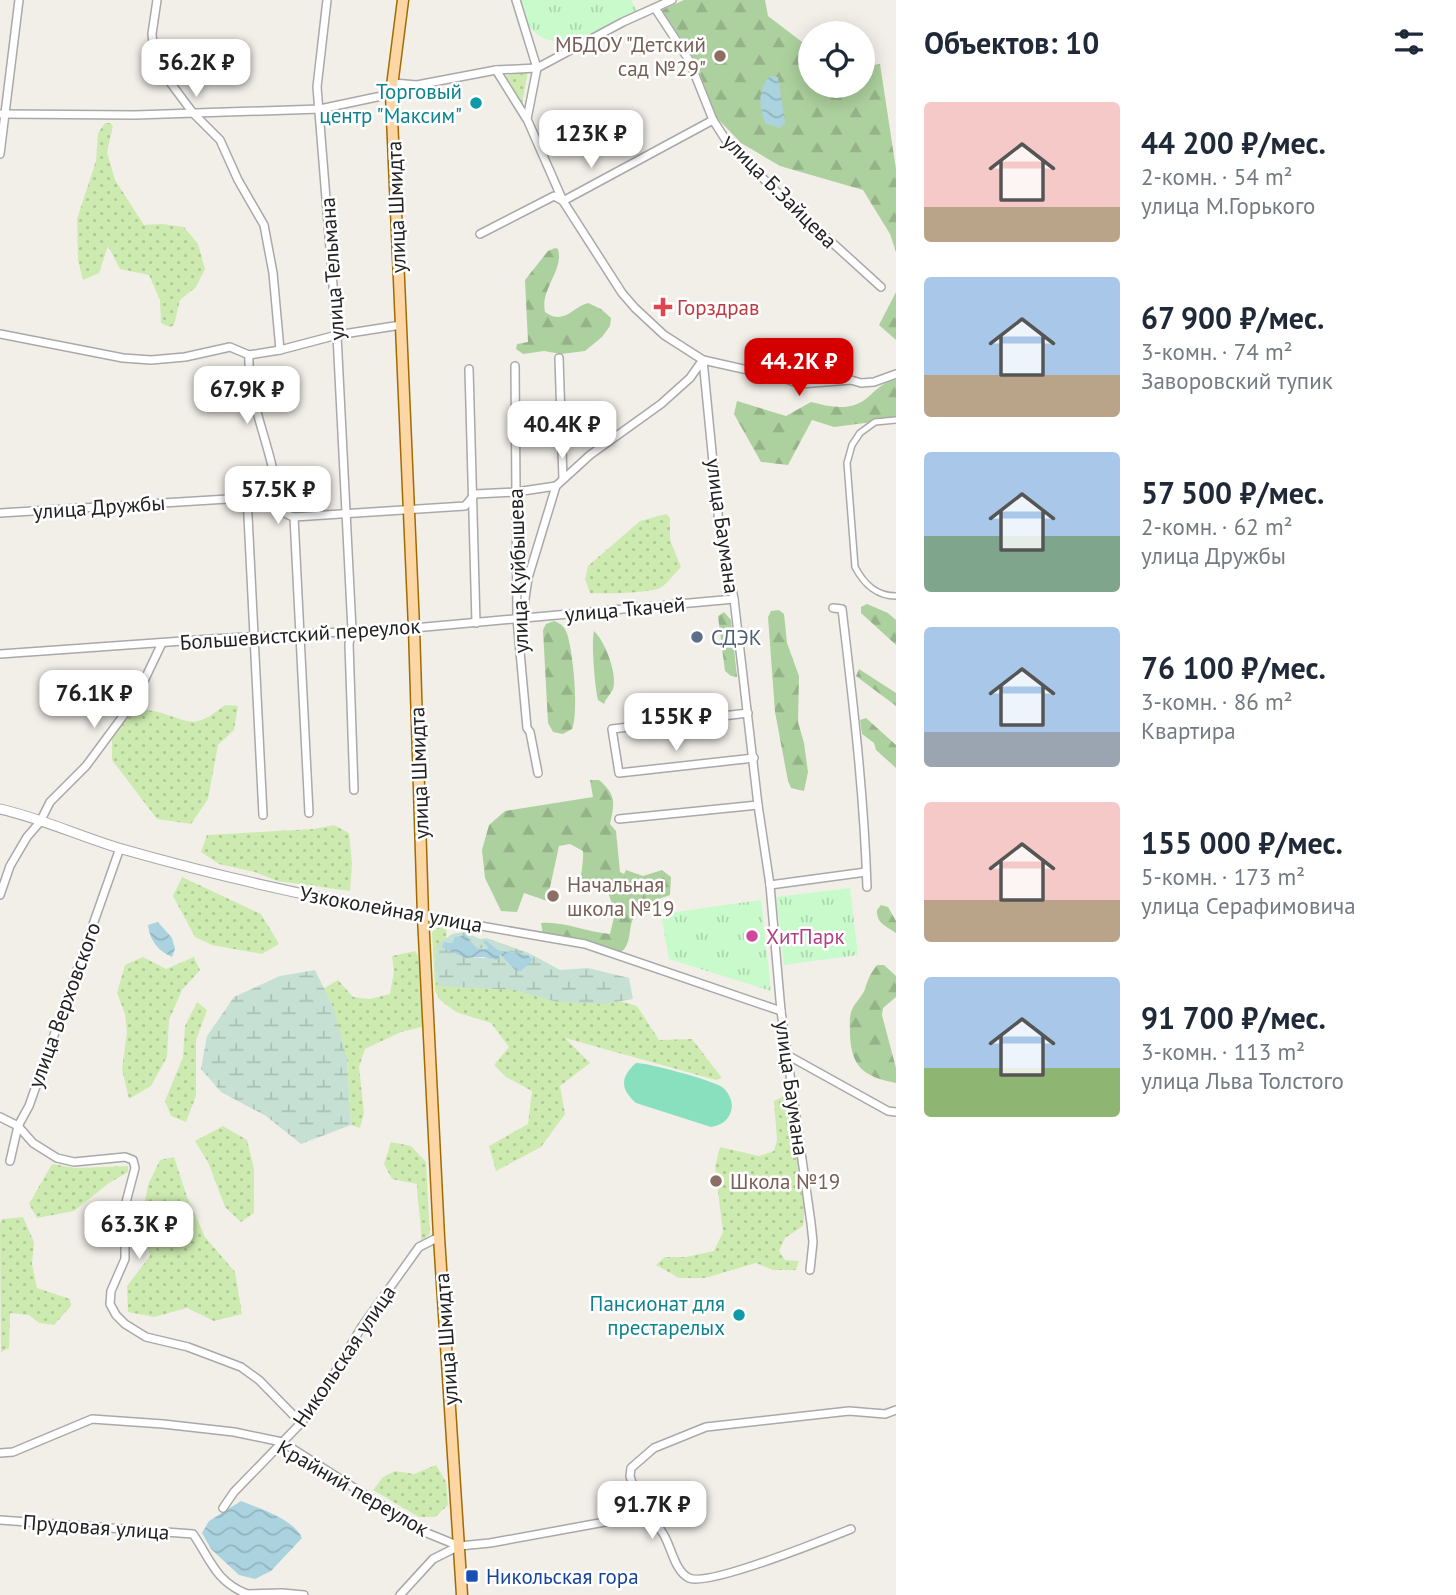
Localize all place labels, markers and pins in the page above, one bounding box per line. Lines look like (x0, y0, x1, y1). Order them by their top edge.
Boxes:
place label: МБДОУ "Детский сад №29" (555, 31, 706, 82)
pin: 56.2K ₽ (131, 40, 261, 99)
marker: МБДОУ "Детский сад №29" (712, 48, 728, 64)
place label: Торговый центр "Максим" (319, 78, 462, 129)
marker: Торговый центр "Максим" (468, 95, 484, 111)
pin: 123K ₽ (534, 110, 648, 170)
place label: Горздрав (677, 294, 759, 321)
marker: Горздрав (655, 299, 671, 315)
pin: 44.2K ₽ (734, 338, 864, 398)
pin: 67.9K ₽ (182, 366, 312, 426)
pin: 40.4K ₽ (497, 402, 627, 461)
pin: 57.5K ₽ (213, 466, 343, 526)
place label: СДЭК (711, 624, 762, 651)
marker: СДЭК (689, 629, 705, 645)
pin: 76.1K ₽ (29, 670, 159, 730)
pin: 155K ₽ (619, 694, 733, 753)
place label: Начальная школа №19 (567, 871, 674, 922)
marker: Начальная школа №19 (545, 888, 561, 904)
place label: ХитПарк (766, 923, 844, 950)
marker: ХитПарк (744, 928, 760, 944)
place label: Школа №19 (730, 1168, 840, 1195)
marker: Школа №19 (708, 1173, 724, 1189)
pin: 63.3K ₽ (74, 1202, 204, 1261)
place label: Пансионат для престарелых (590, 1290, 725, 1341)
marker: Пансионат для престарелых (731, 1307, 747, 1323)
pin: 91.7K ₽ (587, 1482, 717, 1541)
place label: Никольская гора (486, 1563, 639, 1590)
marker: Никольская гора (464, 1568, 480, 1584)

